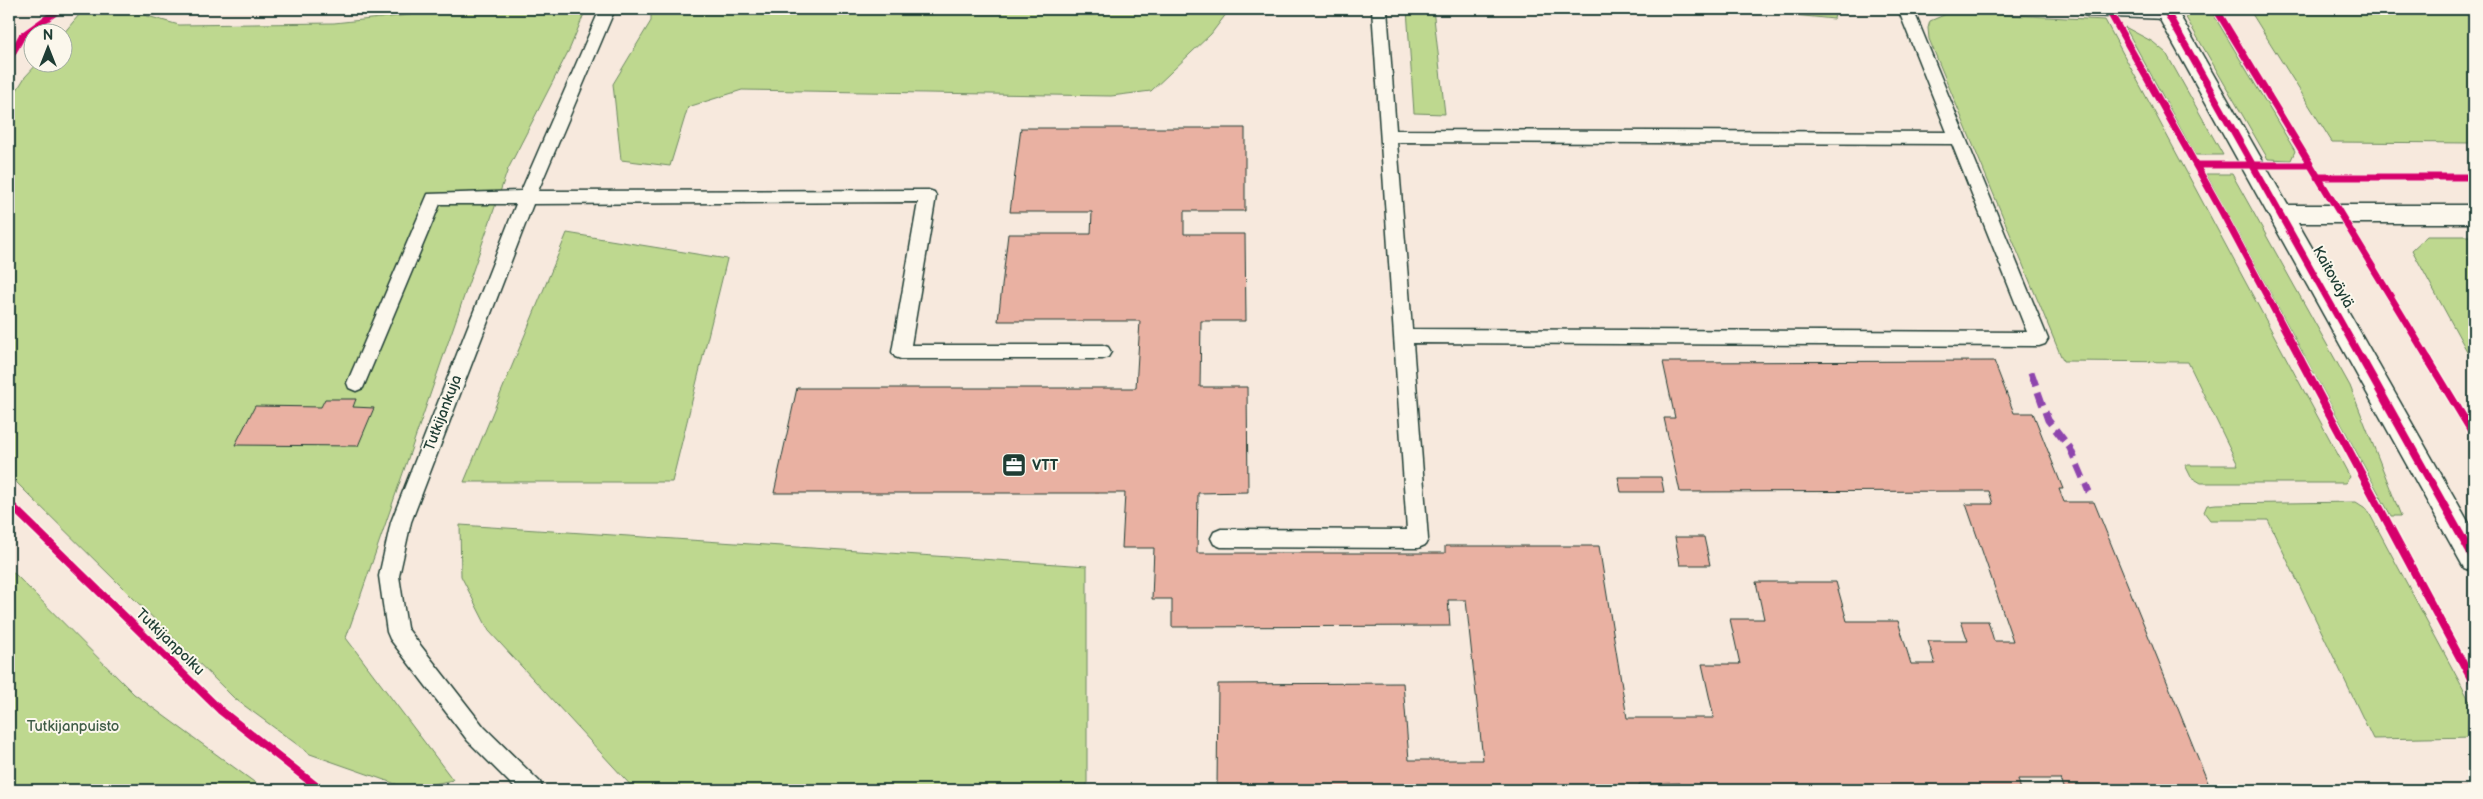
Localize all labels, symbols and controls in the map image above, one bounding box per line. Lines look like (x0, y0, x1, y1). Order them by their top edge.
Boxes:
north arrow (22, 22, 72, 72)
text: N (43, 27, 53, 44)
street label: Kaitoväylä (2308, 243, 2358, 311)
street label: Tutkijankuja (420, 372, 466, 454)
office icon: VTT (1001, 452, 1027, 478)
place label: VTT (1032, 456, 1059, 475)
street label: Tutkijanpolku (132, 604, 208, 680)
park label: Tutkijanpuisto (27, 717, 119, 736)

